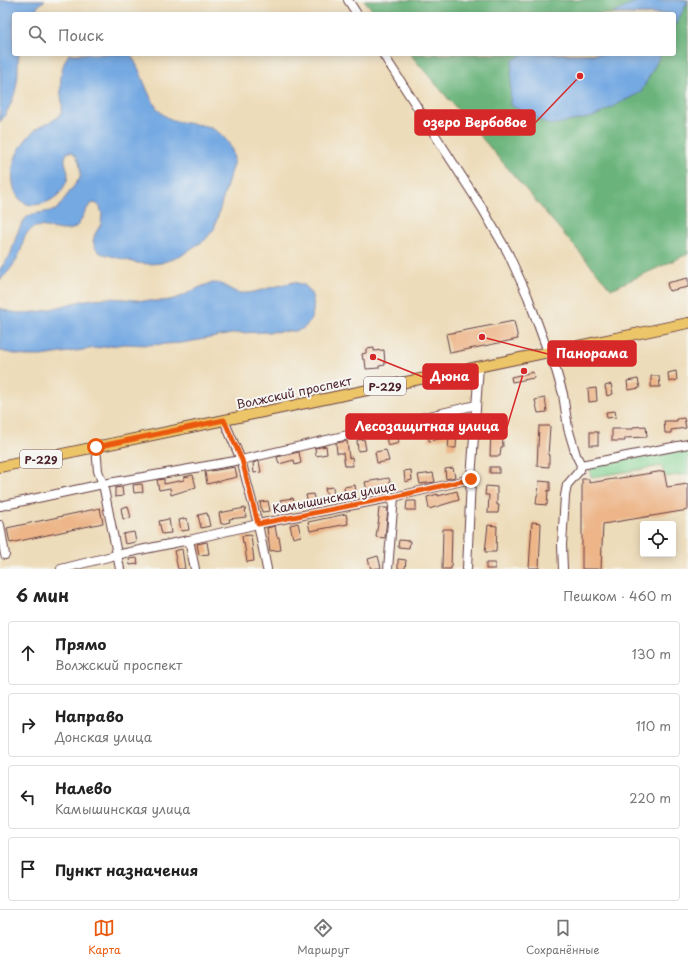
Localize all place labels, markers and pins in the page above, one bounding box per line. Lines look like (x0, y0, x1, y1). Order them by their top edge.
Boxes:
callout: озеро Вербовое (415, 110, 535, 135)
callout: Панорама (548, 341, 636, 366)
callout: Дюна (423, 364, 478, 389)
callout: Лесозащитная улица (346, 414, 507, 439)

